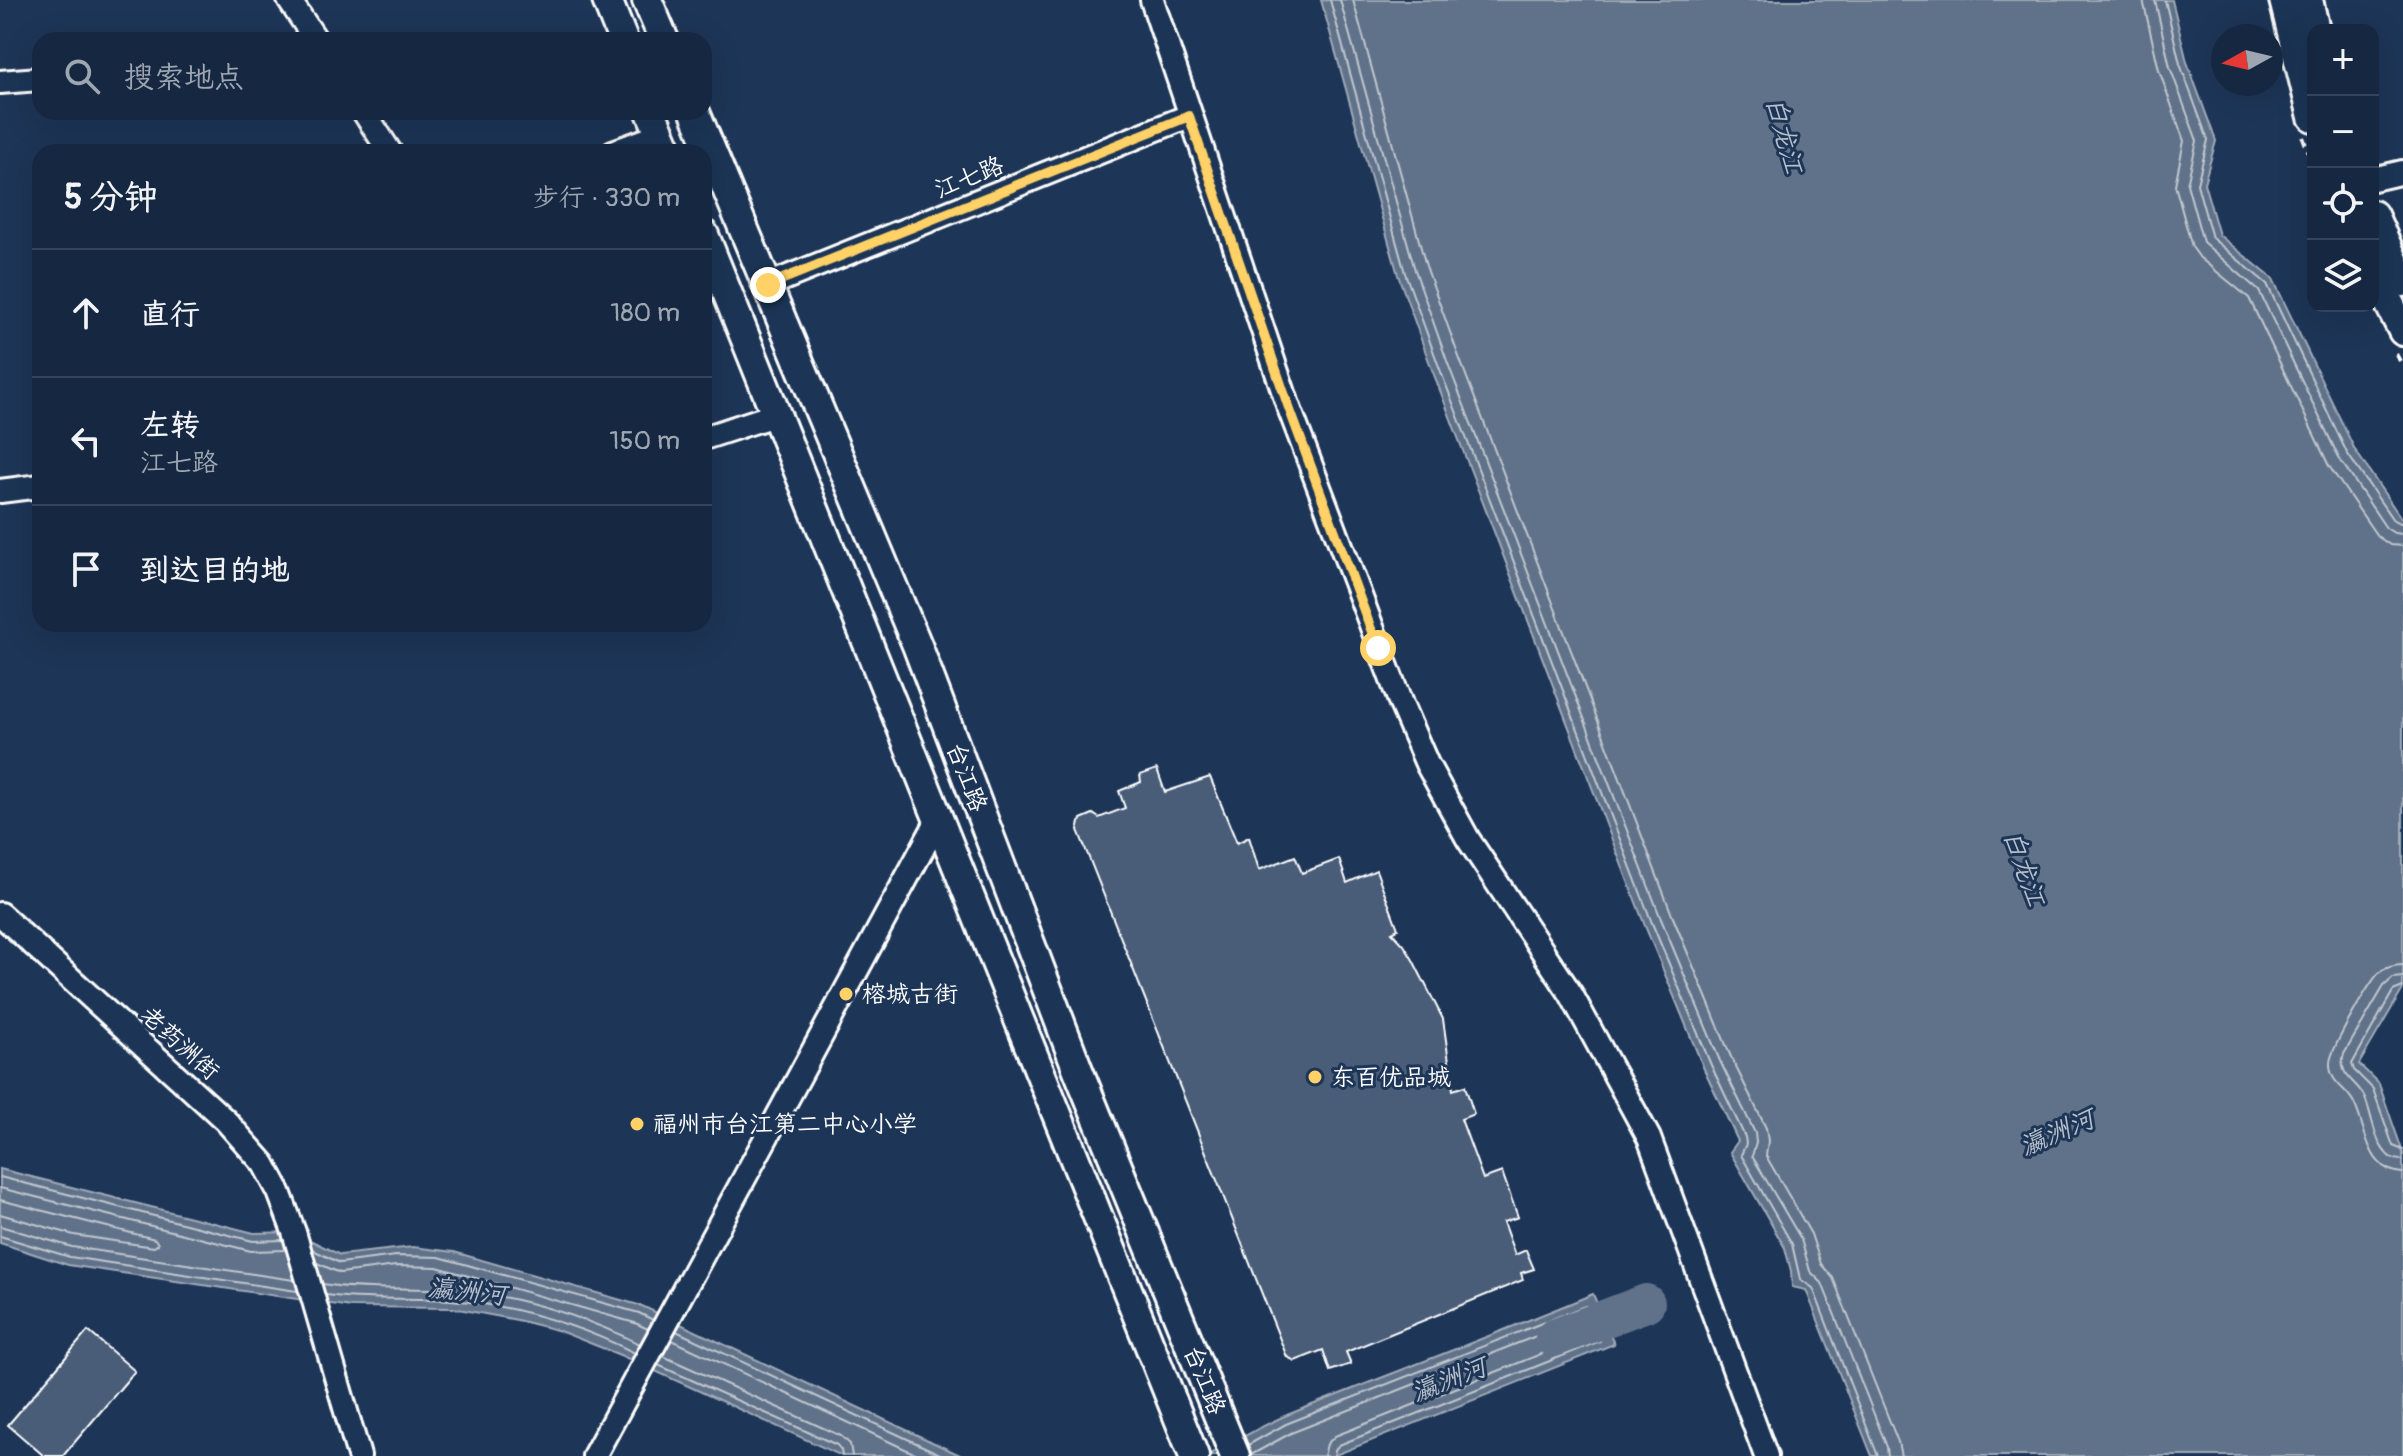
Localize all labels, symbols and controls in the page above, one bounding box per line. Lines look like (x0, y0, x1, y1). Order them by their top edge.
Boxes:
north arrow (2211, 24, 2283, 96)
map controls (2307, 24, 2379, 312)
button: + (2307, 24, 2379, 96)
search box (32, 32, 712, 120)
icon: search (60, 54, 104, 98)
text: 搜索地点 (124, 59, 244, 96)
water label: 白龙江 (1758, 93, 1810, 178)
button: − (2307, 96, 2379, 168)
street label: 江七路 (930, 151, 1008, 204)
button: locate (2307, 168, 2379, 240)
text: 5 分钟 (64, 176, 158, 219)
text: 步行 · 330 m (533, 182, 680, 214)
button: layers (2307, 240, 2379, 312)
route end (750, 267, 786, 303)
icon: ahead (64, 291, 108, 335)
text: 直行 (140, 296, 200, 333)
text: 180 m (610, 297, 680, 329)
text: 左转 (140, 407, 200, 444)
icon: left (64, 419, 108, 463)
text: 150 m (609, 425, 680, 457)
text: 江七路 (140, 447, 218, 479)
icon: arrive (64, 547, 108, 591)
text: 到达目的地 (140, 552, 290, 589)
route start (1360, 630, 1396, 666)
street label: 台江路 (940, 738, 993, 816)
water label: 白龙江 (1996, 826, 2052, 911)
place label: 榕城古街 (862, 980, 958, 1009)
marker: 榕城古街 (837, 985, 855, 1003)
street label: 老药洲街 (134, 1000, 225, 1086)
place label: 东百优品城 (1331, 1063, 1451, 1092)
marker: 东百优品城 (1306, 1068, 1324, 1086)
water label: 瀛洲河 (2015, 1101, 2103, 1163)
place label: 福州市台江第二中心小学 (653, 1110, 917, 1139)
marker: 福州市台江第二中心小学 (628, 1115, 646, 1133)
water label: 瀛洲河 (426, 1272, 511, 1312)
street label: 台江路 (1178, 1341, 1231, 1419)
water label: 瀛洲河 (1407, 1350, 1495, 1409)

